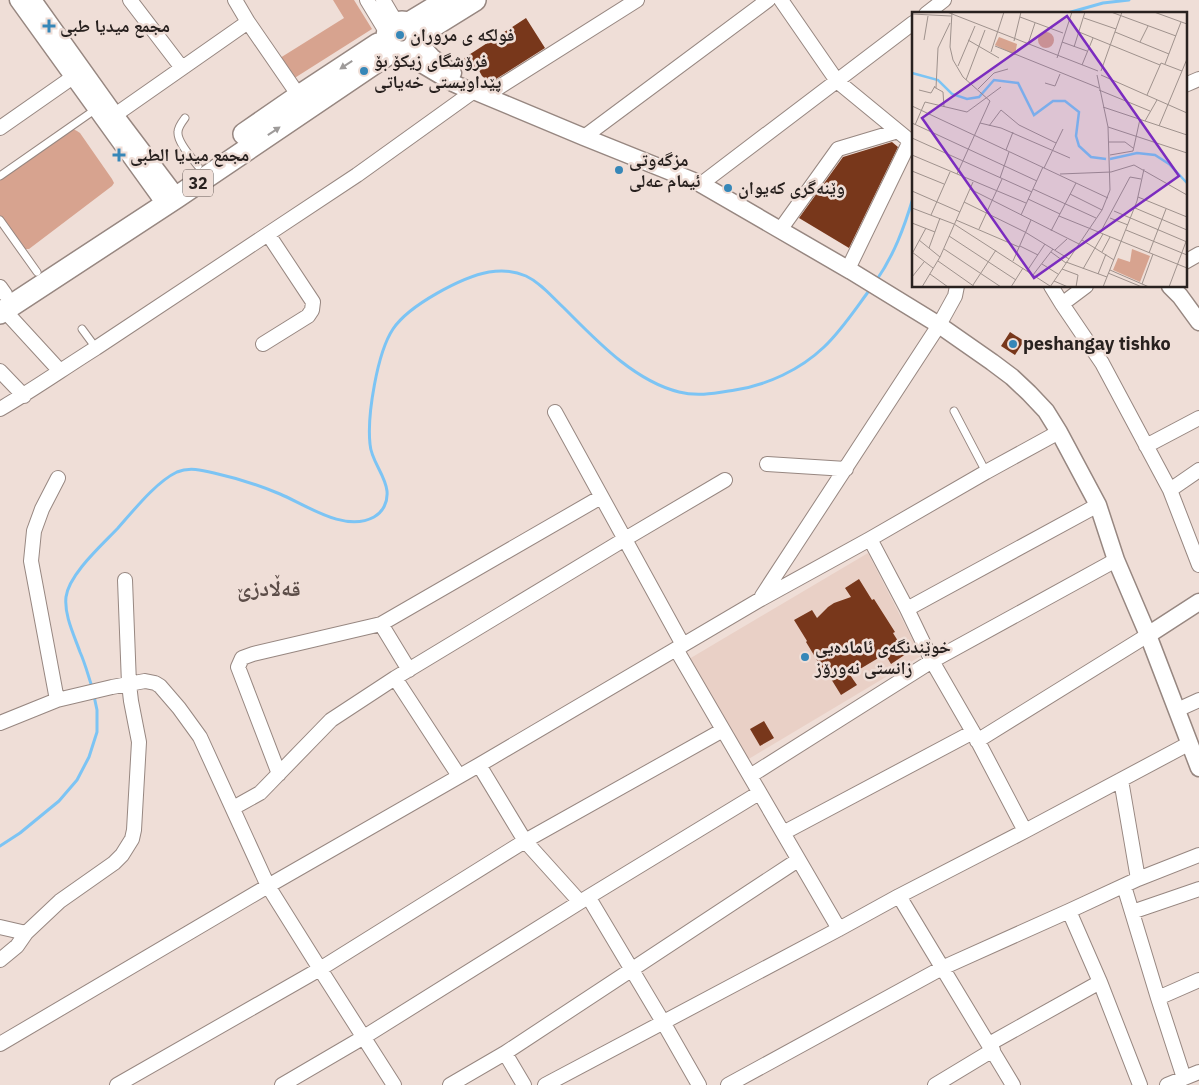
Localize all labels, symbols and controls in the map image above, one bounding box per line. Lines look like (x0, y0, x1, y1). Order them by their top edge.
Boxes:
inset map (912, 12, 1186, 288)
place label: مجمع میدیا طبی (60, 14, 170, 38)
marker: مجمع میدیا طبی (42, 19, 56, 33)
place label: فولکه ی مروران (410, 23, 514, 46)
marker: فولکه ی مروران (394, 29, 406, 41)
place label: فرۆشگای زیکۆ بۆ پێداویستی خەیاتی (374, 49, 501, 93)
one-way arrow (339, 60, 352, 70)
marker: فرۆشگای زیکۆ بۆ پێداویستی خەیاتی (358, 65, 370, 77)
one-way arrow (267, 126, 281, 136)
place label: مجمع میدیا الطبی (130, 143, 249, 167)
marker: مجمع میدیا الطبی (112, 148, 126, 162)
place label: مزگەوتی ئیمام عەلی (629, 148, 700, 193)
marker: مزگەوتی ئیمام عەلی (613, 164, 625, 176)
road number: 32 (183, 170, 213, 197)
place label: وێنەگری کەیوان (738, 176, 845, 199)
marker: وێنەگری کەیوان (722, 182, 734, 194)
place label: peshangay tishko (1023, 332, 1171, 355)
marker: peshangay tishko (1007, 338, 1019, 350)
district label: قەڵادزێ (237, 573, 301, 602)
place label: خوێندنگەی ئامادەیی زانستی نەورۆز (814, 635, 951, 679)
marker: خوێندنگەی ئامادەیی زانستی نەورۆز (799, 651, 811, 663)

